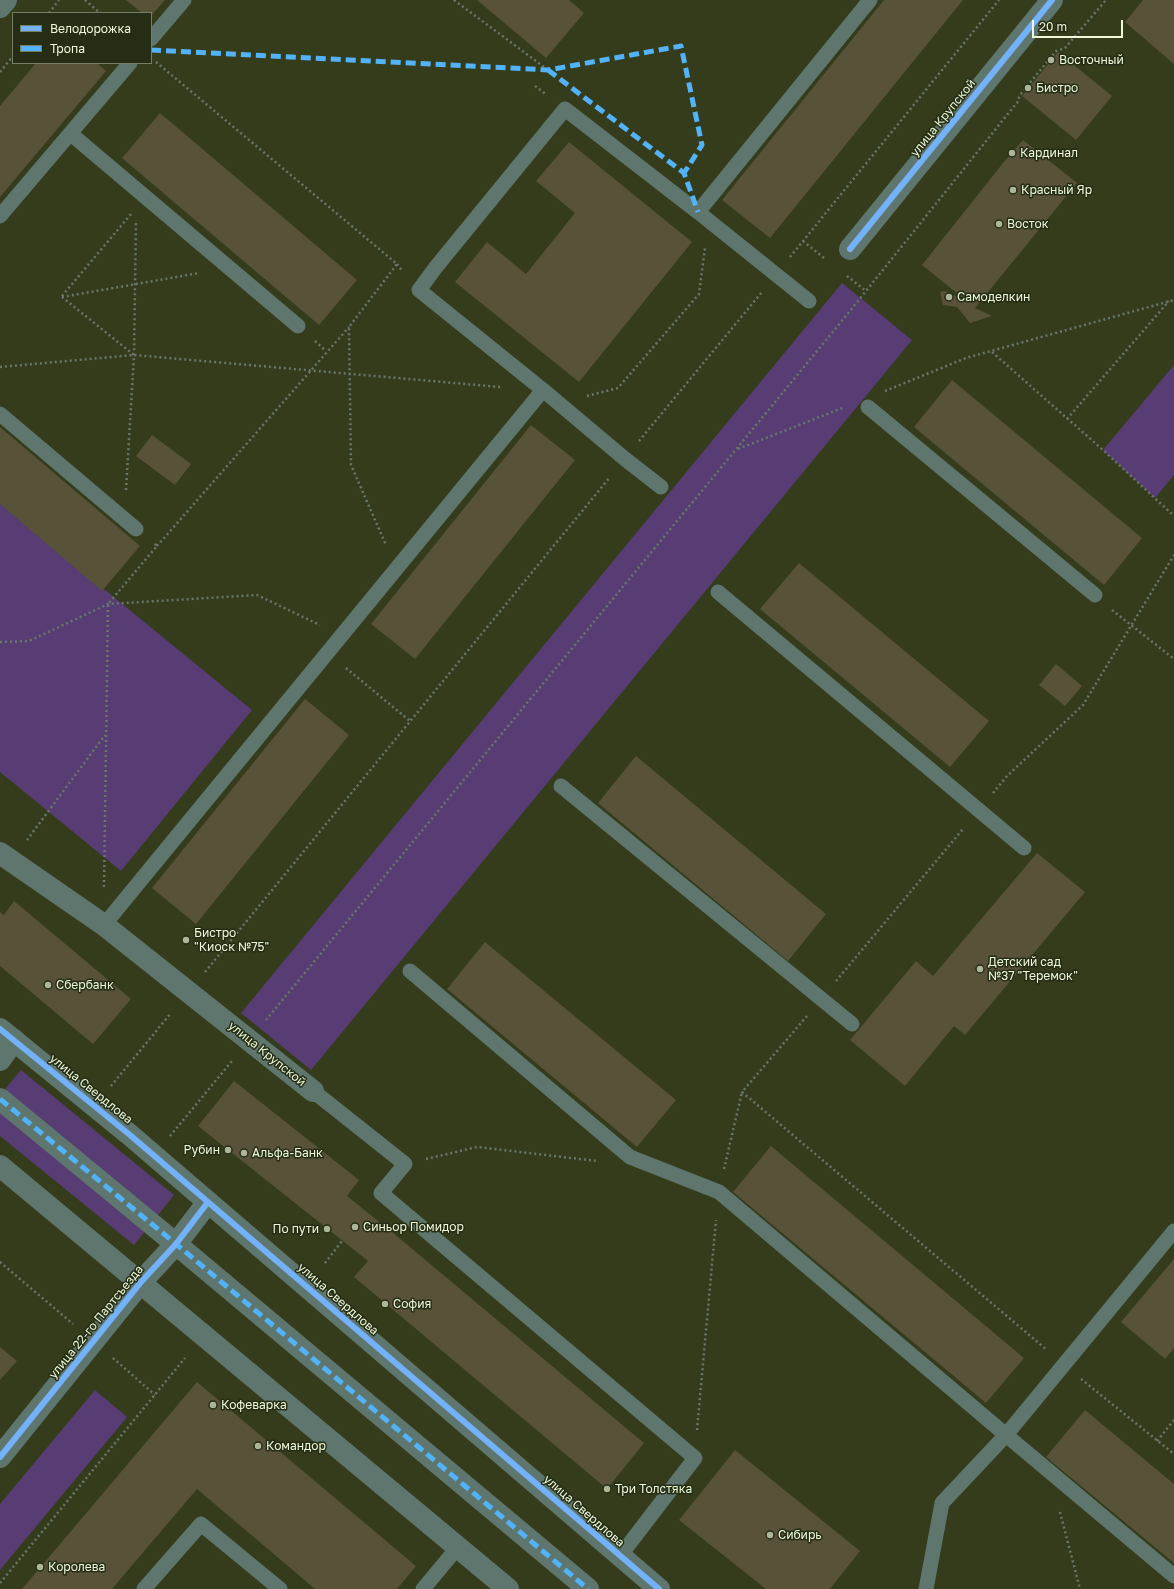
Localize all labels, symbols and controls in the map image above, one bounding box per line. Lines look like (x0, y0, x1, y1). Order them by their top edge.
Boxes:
legend (12, 12, 152, 64)
scale bar (1034, 12, 1125, 38)
text: 20 m (1039, 19, 1067, 34)
text: Велодорожка (50, 21, 131, 36)
text: Тропа (50, 41, 85, 56)
place label: Восточный (1059, 53, 1124, 67)
marker: Восточный (1046, 55, 1056, 65)
street label: улица Крупской (907, 76, 979, 160)
place label: Бистро (1036, 81, 1078, 95)
marker: Бистро (1023, 83, 1033, 93)
place label: Кардинал (1020, 146, 1078, 160)
marker: Кардинал (1007, 148, 1017, 158)
place label: Красный Яр (1021, 183, 1092, 197)
marker: Красный Яр (1008, 185, 1018, 195)
place label: Восток (1007, 217, 1049, 231)
marker: Восток (994, 219, 1004, 229)
place label: Самоделкин (957, 290, 1030, 304)
marker: Самоделкин (944, 292, 954, 302)
place label: Бистро "Киоск №75" (194, 926, 269, 954)
marker: Бистро "Киоск №75" (181, 935, 191, 945)
place label: Детский сад №37 "Теремок" (988, 955, 1078, 983)
marker: Детский сад №37 "Теремок" (975, 964, 985, 974)
place label: Сбербанк (56, 978, 114, 992)
marker: Сбербанк (43, 980, 53, 990)
street label: улица Крупской (225, 1018, 309, 1090)
street label: улица Свердлова (47, 1051, 135, 1127)
place label: Рубин (183, 1143, 220, 1157)
marker: Рубин (223, 1145, 233, 1155)
place label: Альфа-Банк (252, 1146, 323, 1160)
marker: Альфа-Банк (239, 1148, 249, 1158)
place label: Синьор Помидор (363, 1220, 464, 1234)
place label: По пути (272, 1222, 319, 1236)
marker: Синьор Помидор (350, 1222, 360, 1232)
marker: По пути (322, 1224, 332, 1234)
street label: улица Свердлова (295, 1260, 381, 1338)
street label: улица 22-го Партсъезда (46, 1262, 146, 1382)
place label: София (393, 1297, 431, 1311)
marker: София (380, 1299, 390, 1309)
place label: Кофеварка (221, 1398, 287, 1412)
marker: Кофеварка (208, 1400, 218, 1410)
place label: Командор (266, 1439, 326, 1453)
marker: Командор (253, 1441, 263, 1451)
street label: улица Свердлова (541, 1472, 627, 1550)
place label: Три Толстяка (615, 1482, 692, 1496)
marker: Три Толстяка (602, 1484, 612, 1494)
place label: Сибирь (778, 1528, 822, 1542)
marker: Сибирь (765, 1530, 775, 1540)
place label: Королева (48, 1560, 105, 1574)
marker: Королева (35, 1562, 45, 1572)

